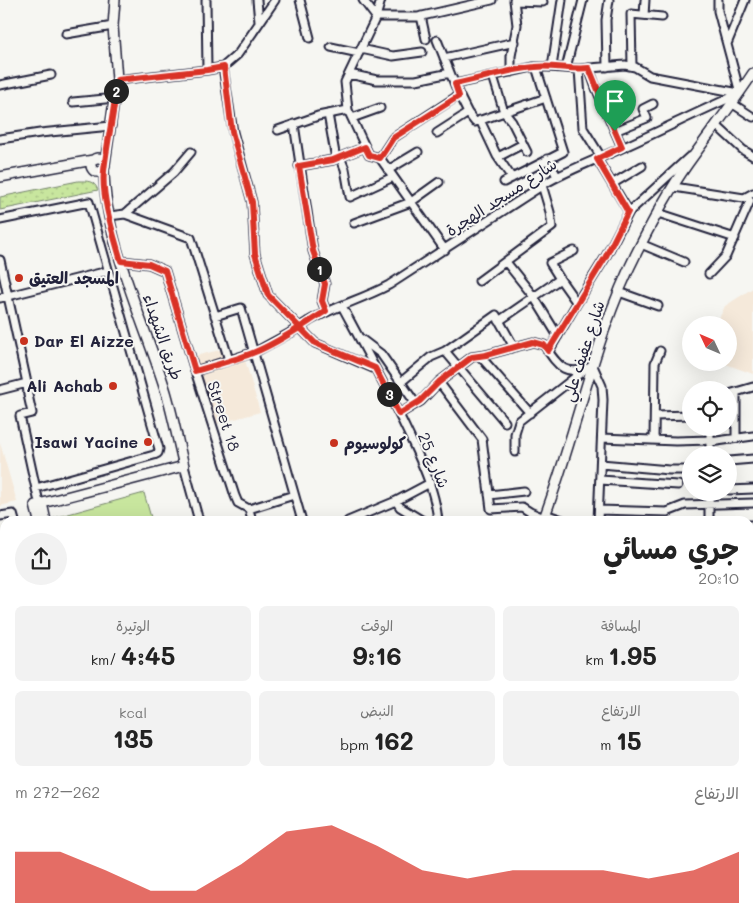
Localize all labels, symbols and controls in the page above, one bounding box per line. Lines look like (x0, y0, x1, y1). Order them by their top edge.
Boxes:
pin: 2 (104, 78, 128, 104)
pin (594, 80, 636, 131)
text: 2 (113, 82, 120, 101)
icon: arrive (601, 87, 629, 115)
street label: شارع مسجد الهجرة (441, 153, 561, 242)
pin: 1 (306, 256, 332, 282)
text: 1 (316, 260, 323, 279)
place label: المسجد العتيق (29, 267, 119, 288)
marker: المسجد العتيق (13, 272, 25, 284)
street label: طريق الشهداء (139, 291, 188, 383)
street label: شارع عفيف علي (556, 298, 613, 405)
north arrow (682, 316, 738, 371)
map controls (682, 316, 737, 501)
place label: Dar El Aizze (34, 330, 134, 351)
marker: Dar El Aizze (18, 335, 30, 347)
place label: Ali Achab (26, 375, 103, 396)
street label: Street 18 (203, 378, 246, 454)
marker: Ali Achab (107, 380, 119, 392)
button: locate (682, 381, 737, 436)
pin: 3 (376, 382, 402, 406)
text: 3 (385, 385, 394, 404)
street label: شارع 25 (412, 429, 455, 491)
place label: Isawi Yacine (34, 431, 138, 452)
place label: كولوسيوم (344, 432, 407, 456)
marker: Isawi Yacine (142, 436, 154, 448)
marker: كولوسيوم (328, 437, 340, 449)
button: layers (682, 446, 737, 501)
text: جري مسائي (603, 530, 739, 566)
button: share (15, 533, 67, 585)
text: 20:10 (698, 567, 739, 588)
text: الوتيرة (116, 616, 150, 635)
text: الوقت (361, 616, 393, 635)
text: المسافة (601, 616, 641, 635)
text: 4:45 (121, 639, 175, 671)
text: 9:16 (352, 639, 402, 671)
text: 1.95 (608, 639, 657, 671)
text: /km (91, 650, 121, 669)
text: km (585, 650, 608, 669)
text: النبض (360, 701, 394, 720)
text: الارتفاع (601, 701, 641, 720)
text: kcal (119, 703, 147, 722)
text: 135 (113, 722, 153, 754)
text: 162 (374, 724, 414, 756)
text: 15 (616, 724, 642, 756)
text: bpm (340, 735, 374, 754)
text: m (600, 735, 616, 754)
text: 262–272 m (15, 781, 100, 802)
text: الارتفاع (694, 782, 739, 803)

